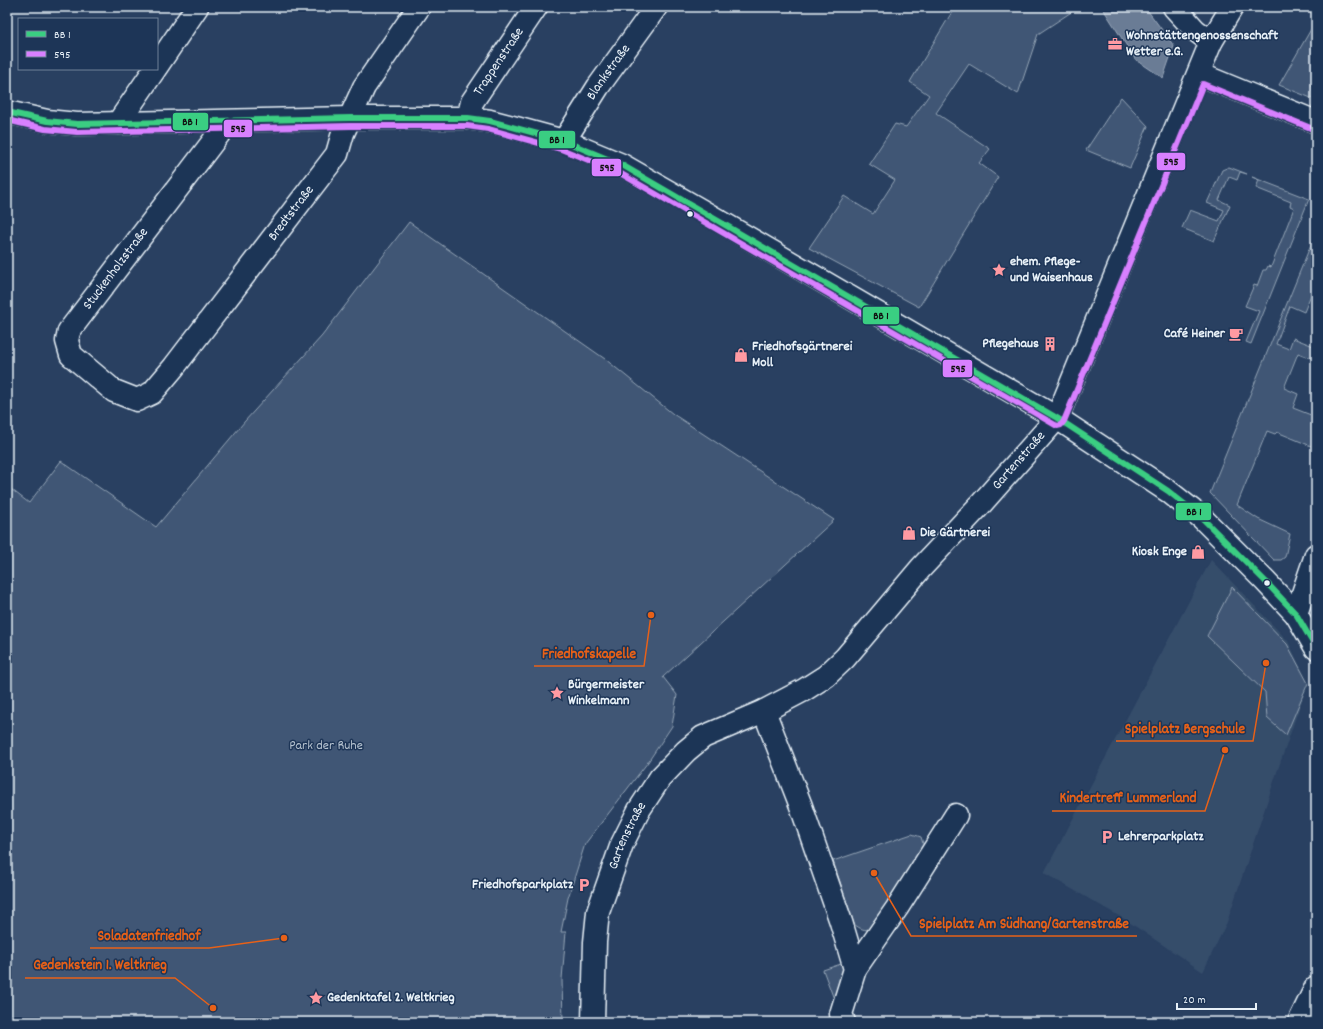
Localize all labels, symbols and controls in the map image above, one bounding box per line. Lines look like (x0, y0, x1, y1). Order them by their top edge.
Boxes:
legend (18, 18, 158, 70)
street label: Trappenstraße (469, 24, 529, 100)
place label: Wohnstättengenossenschaft Wetter e.G. (1126, 26, 1279, 62)
text: BB 1 (54, 27, 71, 44)
office icon: Wohnstättengenossenschaft Wetter e.G. (1107, 36, 1123, 52)
street label: Blankstraße (582, 40, 636, 104)
text: 595 (54, 47, 71, 64)
line badge: BB 1 (172, 112, 209, 131)
text: BB 1 (182, 115, 198, 131)
line badge: 595 (223, 119, 253, 138)
text: 595 (230, 122, 246, 138)
line badge: BB 1 (538, 130, 576, 149)
text: BB 1 (549, 133, 565, 149)
line badge: 595 (1156, 152, 1186, 171)
text: 595 (1163, 155, 1179, 171)
line badge: 595 (591, 158, 622, 177)
text: 595 (599, 161, 615, 177)
street label: Bredtstraße (264, 181, 319, 246)
unlabelled marker (685, 209, 695, 219)
street label: Stuckenholzstraße (78, 224, 154, 314)
place label: ehem. Pflege- und Waisenhaus (1010, 252, 1093, 288)
place icon: ehem. Pflege- und Waisenhaus (991, 262, 1007, 278)
line badge: BB 1 (862, 306, 900, 325)
text: BB 1 (873, 309, 889, 325)
place label: Café Heiner (1164, 324, 1226, 344)
cafe icon: Café Heiner (1228, 326, 1244, 342)
place label: Pflegehaus (982, 334, 1039, 354)
building icon: Pflegehaus (1042, 336, 1058, 352)
place label: Friedhofsgärtnerei Moll (752, 337, 853, 373)
shop icon: Friedhofsgärtnerei Moll (733, 347, 749, 363)
line badge: 595 (942, 359, 973, 378)
text: 595 (950, 362, 966, 378)
street label: Gartenstraße (988, 427, 1051, 495)
line badge: BB 1 (1175, 502, 1212, 521)
text: BB 1 (1186, 505, 1202, 521)
place label: Die Gärtnerei (920, 523, 991, 543)
shop icon: Die Gärtnerei (901, 525, 917, 541)
place label: Kiosk Enge (1132, 542, 1187, 562)
shop icon: Kiosk Enge (1190, 544, 1206, 560)
unlabelled marker (1262, 578, 1272, 588)
callout: Friedhofskapelle (534, 639, 644, 666)
text: Friedhofskapelle (542, 644, 637, 666)
place label: Bürgermeister Winkelmann (568, 675, 645, 711)
place icon: Bürgermeister Winkelmann (549, 685, 565, 701)
callout: Spielplatz Bergschule (1116, 714, 1253, 741)
text: Spielplatz Bergschule (1125, 719, 1246, 741)
park label: Park der Ruhe (289, 736, 363, 756)
callout: Kindertreff Lummerland (1052, 784, 1205, 811)
text: Kindertreff Lummerland (1059, 788, 1197, 810)
street label: Gartenstraße (604, 798, 652, 872)
place label: Lehrerparkplatz (1118, 827, 1204, 847)
parking icon: Lehrerparkplatz (1099, 829, 1115, 845)
place label: Friedhofsparkplatz (472, 875, 574, 895)
parking icon: Friedhofsparkplatz (576, 877, 592, 893)
callout: Spielplatz Am Südhang/Gartenstraße (911, 909, 1137, 936)
text: Spielplatz Am Südhang/Gartenstraße (919, 914, 1129, 936)
callout: Soladatenfriedhof (90, 921, 209, 948)
text: Soladatenfriedhof (97, 926, 201, 948)
callout: Gedenkstein 1. Weltkrieg (25, 951, 175, 978)
text: Gedenkstein 1. Weltkrieg (33, 955, 167, 977)
scale bar (1177, 985, 1256, 1011)
place label: Gedenktafel 2. Weltkrieg (327, 988, 455, 1008)
place icon: Gedenktafel 2. Weltkrieg (308, 990, 324, 1006)
text: 20 m (1183, 992, 1206, 1009)

